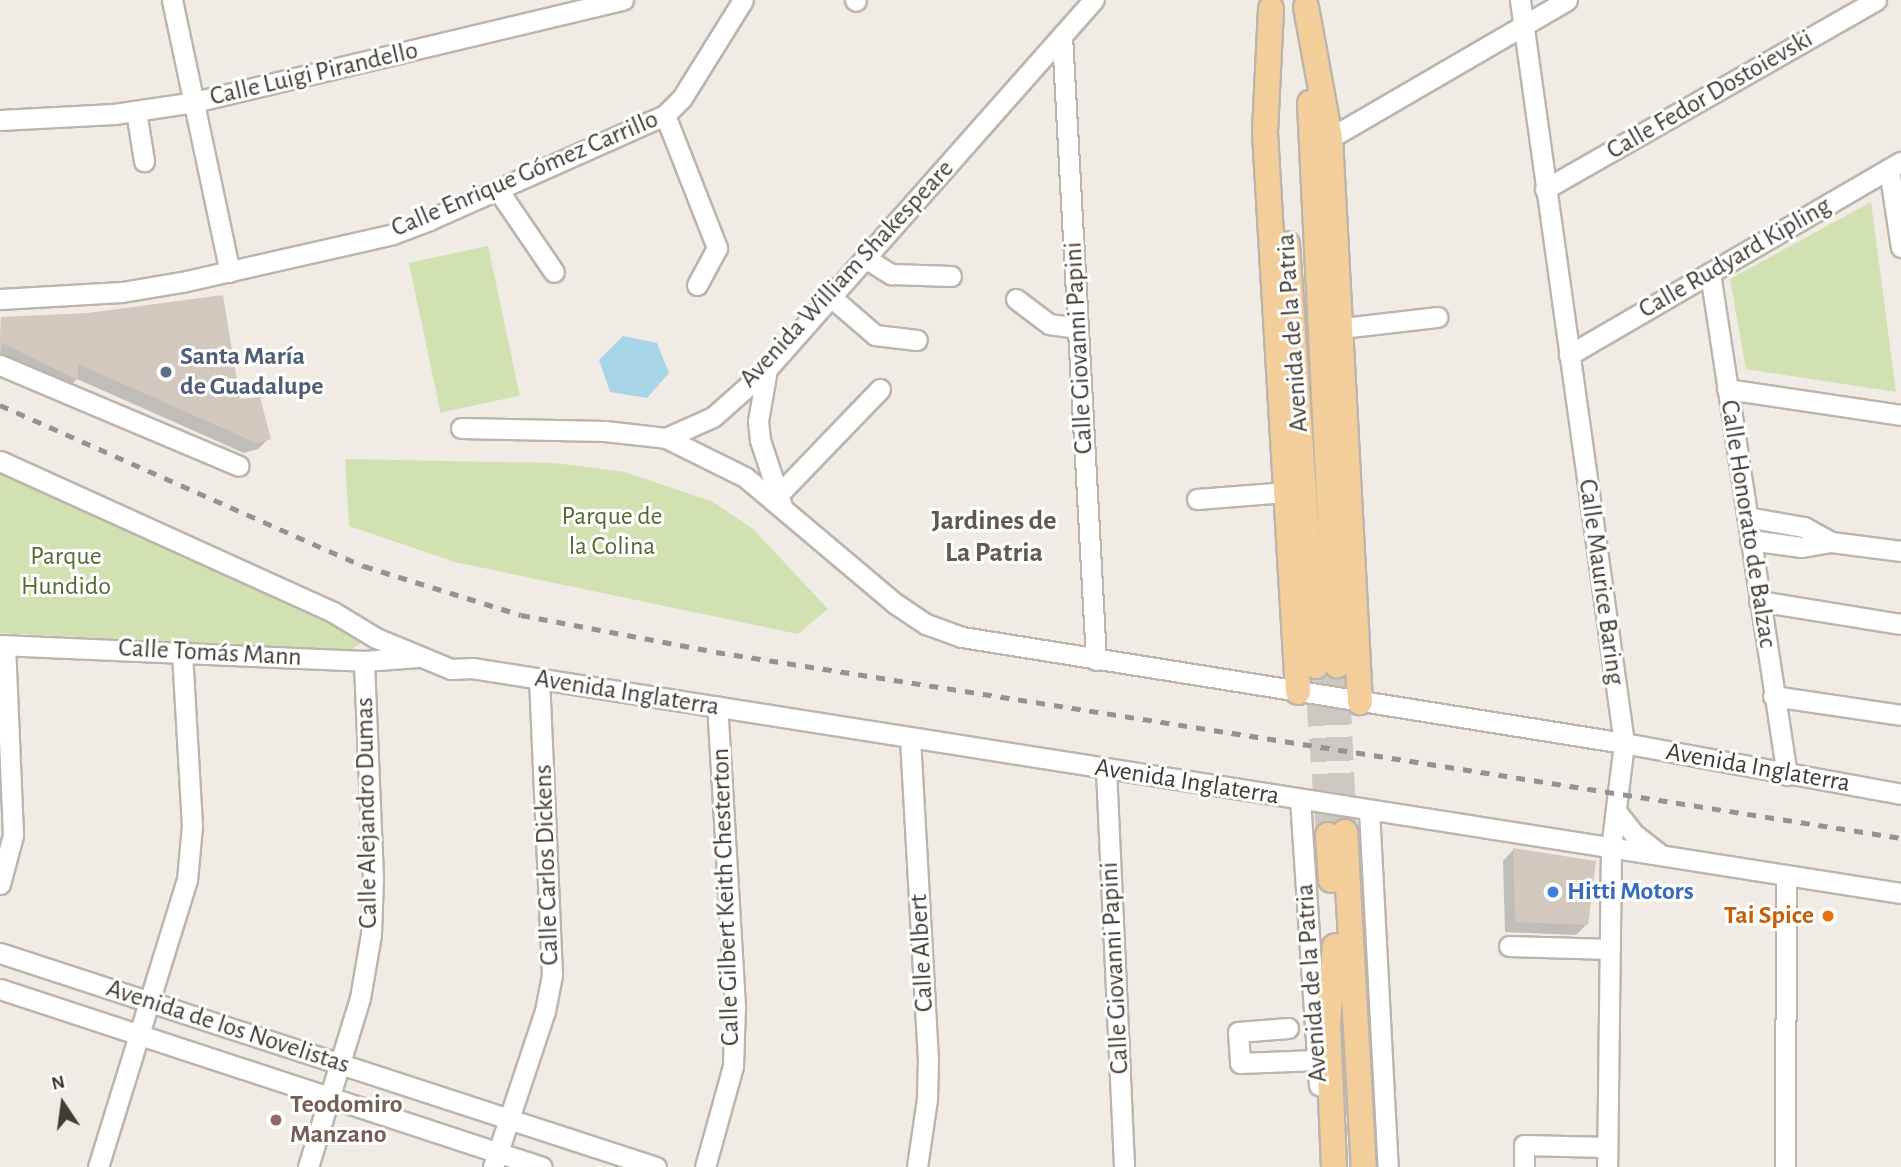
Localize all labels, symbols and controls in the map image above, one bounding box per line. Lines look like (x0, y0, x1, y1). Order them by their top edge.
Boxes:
street label: Calle Fedor Dostoievski (1601, 23, 1819, 167)
street label: Calle Luigi Pirandello (207, 35, 421, 113)
street label: Calle Enrique Gómez Carrillo (387, 104, 663, 244)
street label: Avenida William Shakespeare (733, 154, 961, 394)
street label: Calle Rudyard Kipling (1634, 190, 1836, 326)
street label: Avenida de la Patria (1270, 233, 1316, 433)
street label: Calle Giovanni Papini (1058, 241, 1100, 455)
place label: Santa María de Guadalupe (180, 341, 323, 402)
marker: Santa María de Guadalupe (158, 364, 174, 380)
street label: Calle Honorato de Balzac (1713, 398, 1783, 650)
street label: Calle Maurice Baring (1571, 477, 1631, 687)
park label: Parque de la Colina (561, 501, 663, 562)
district label: Jardines de La Patria (932, 504, 1056, 570)
park label: Parque Hundido (21, 541, 111, 602)
street label: Calle Tomás Mann (118, 633, 302, 673)
street label: Avenida Inglaterra (533, 663, 721, 723)
street label: Calle Alejandro Dumas (349, 697, 385, 929)
street label: Avenida Inglaterra (1664, 736, 1852, 800)
street label: Calle Gilbert Keith Chesterton (705, 747, 747, 1047)
street label: Avenida Inglaterra (1093, 752, 1281, 812)
street label: Calle Carlos Dickens (528, 764, 566, 966)
street label: Calle Giovanni Papini (1094, 861, 1136, 1075)
place label: Hitti Motors (1567, 876, 1694, 908)
street label: Avenida de la Patria (1289, 883, 1335, 1083)
marker: Hitti Motors (1545, 884, 1561, 900)
street label: Calle Albert (903, 893, 941, 1013)
place label: Tai Spice (1724, 900, 1814, 932)
marker: Tai Spice (1820, 908, 1836, 924)
street label: Avenida de los Novelistas (102, 973, 354, 1081)
north arrow (28, 1069, 98, 1139)
text: N (50, 1072, 67, 1094)
place label: Teodomiro Manzano (290, 1089, 403, 1150)
marker: Teodomiro Manzano (268, 1112, 284, 1128)

